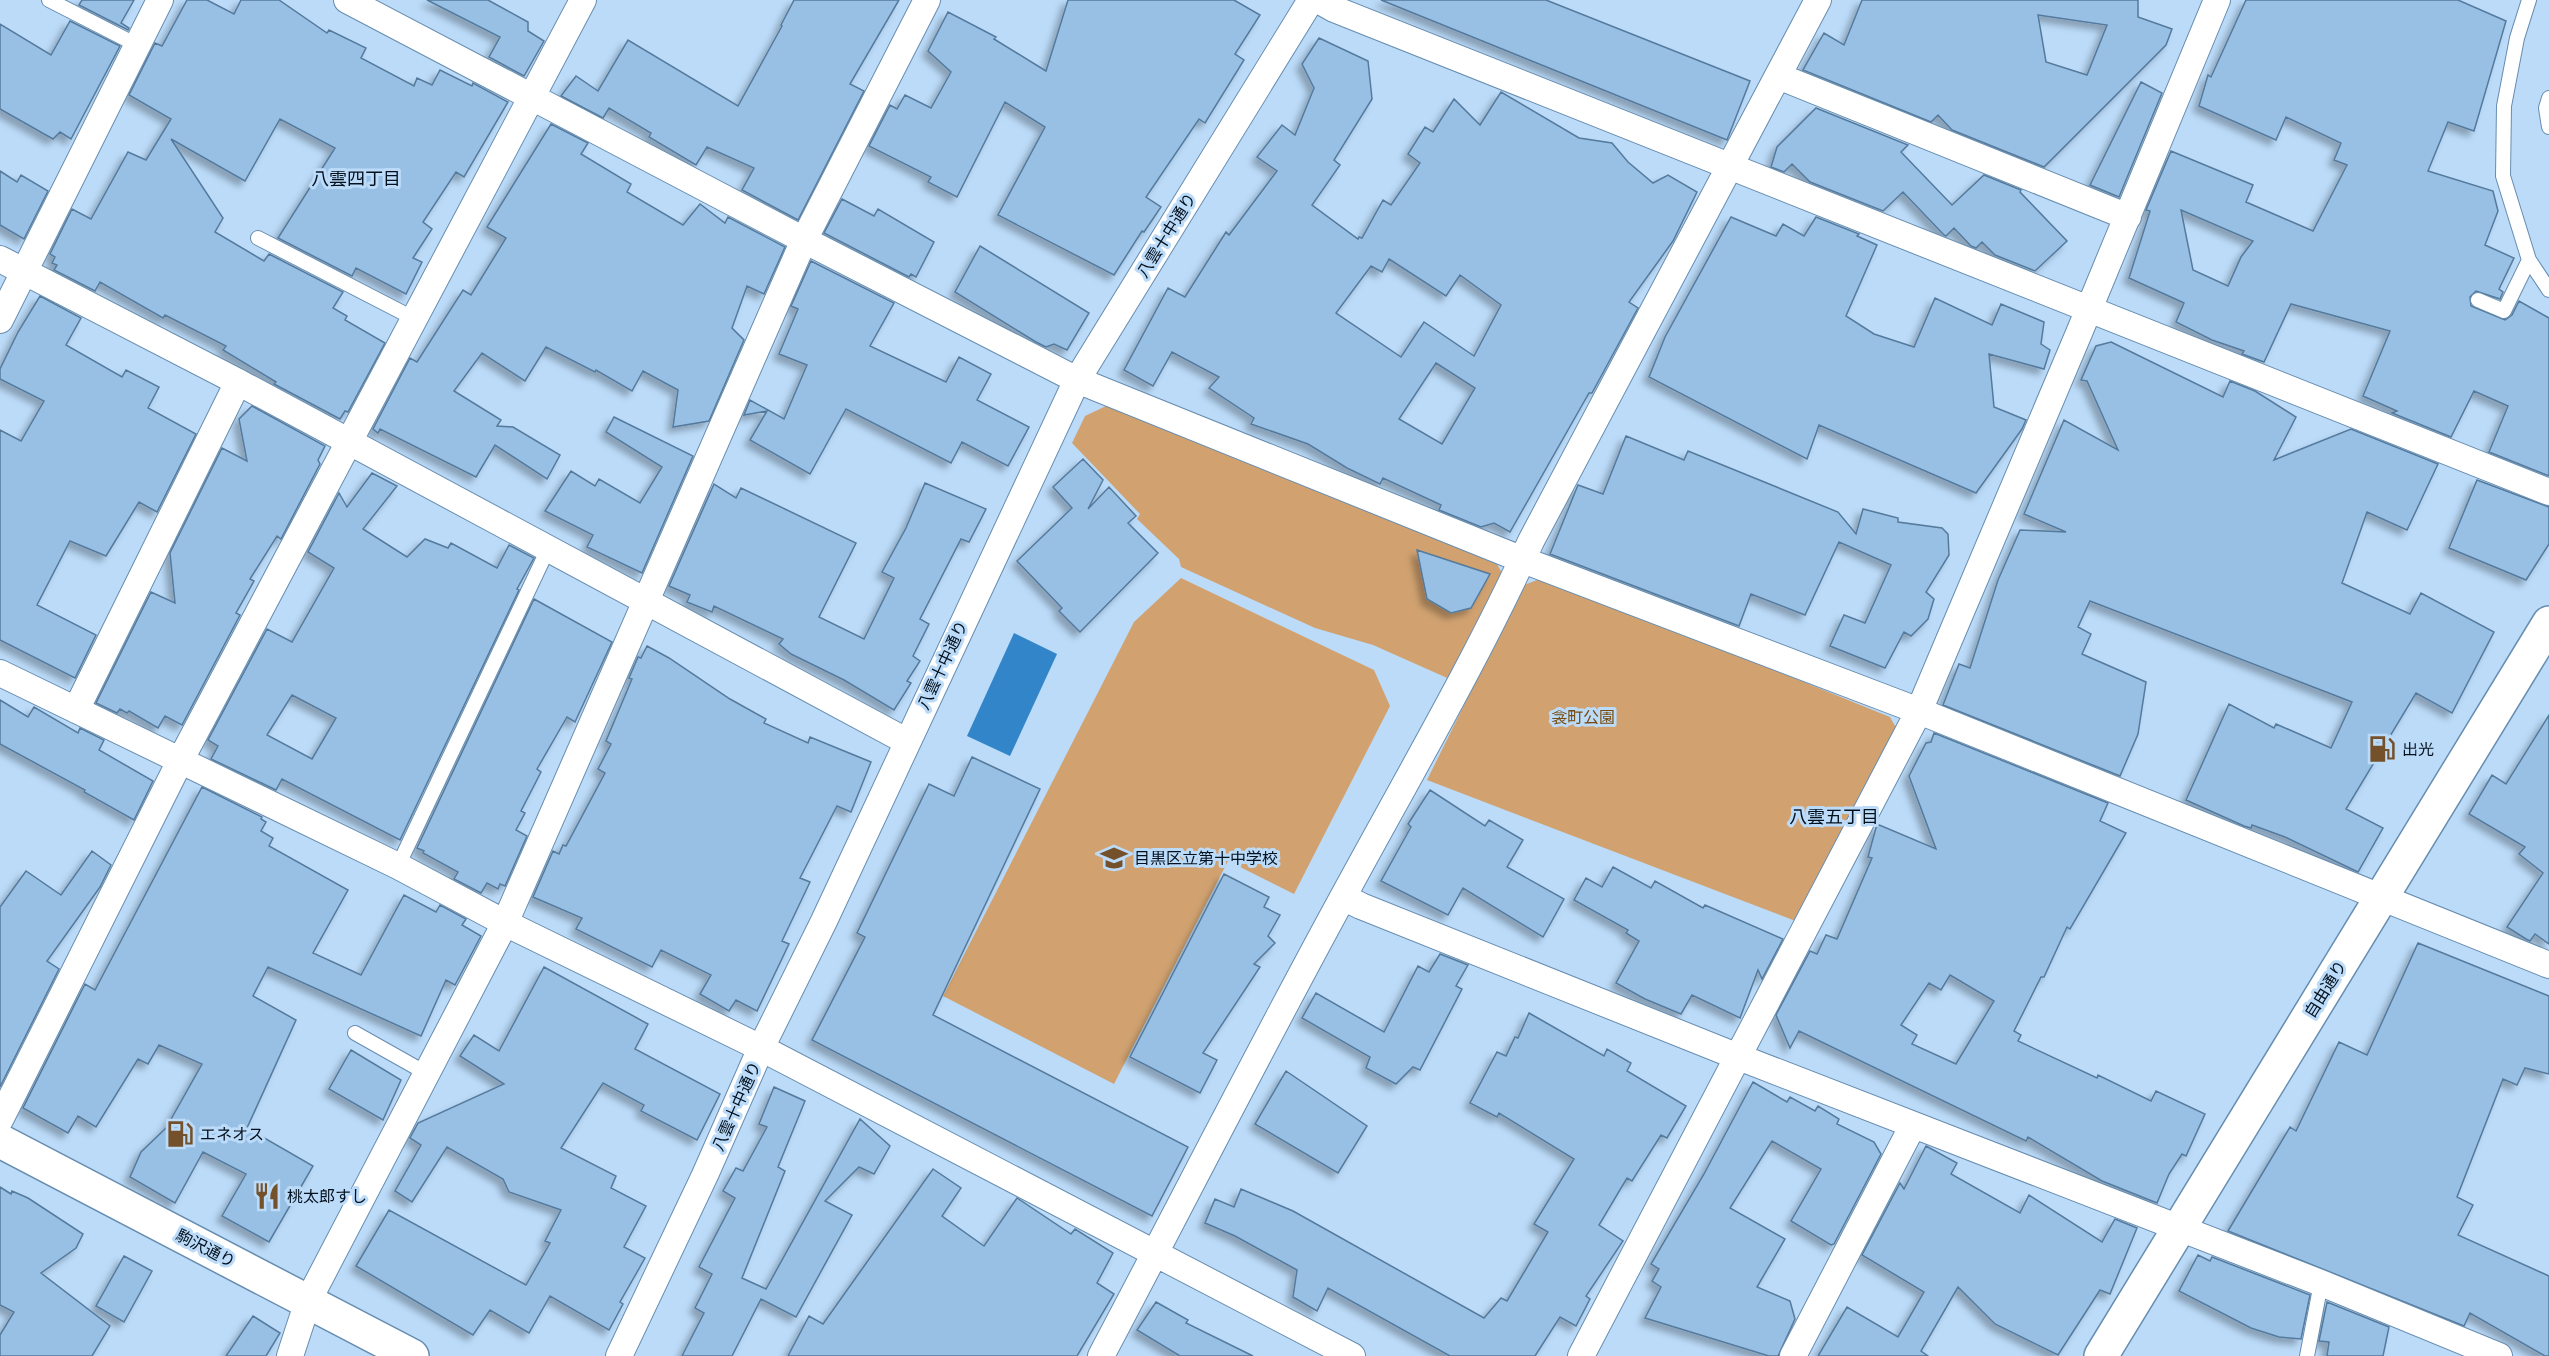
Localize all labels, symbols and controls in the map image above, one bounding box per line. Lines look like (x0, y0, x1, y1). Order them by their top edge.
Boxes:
district label: 八雲四丁目 (311, 165, 401, 192)
street label: 八雲十中通り (1130, 188, 1202, 282)
street label: 八雲十中通り (911, 616, 973, 714)
park label: 衾町公園 (1551, 705, 1615, 729)
fuel station icon: 出光 (2367, 734, 2397, 764)
place label: 出光 (2402, 737, 2434, 761)
district label: 八雲五丁目 (1789, 803, 1879, 830)
school or university icon: 目黒区立第十中学校 (1099, 843, 1129, 873)
place label: 目黒区立第十中学校 (1134, 846, 1278, 870)
street label: 自由通り (2298, 955, 2352, 1023)
street label: 八雲十中通り (706, 1057, 766, 1155)
fuel station icon: エネオス (165, 1119, 195, 1149)
place label: エネオス (200, 1122, 264, 1146)
restaurant icon: 桃太郎すし (252, 1181, 282, 1211)
place label: 桃太郎すし (287, 1184, 367, 1208)
street label: 駒沢通り (172, 1223, 240, 1273)

